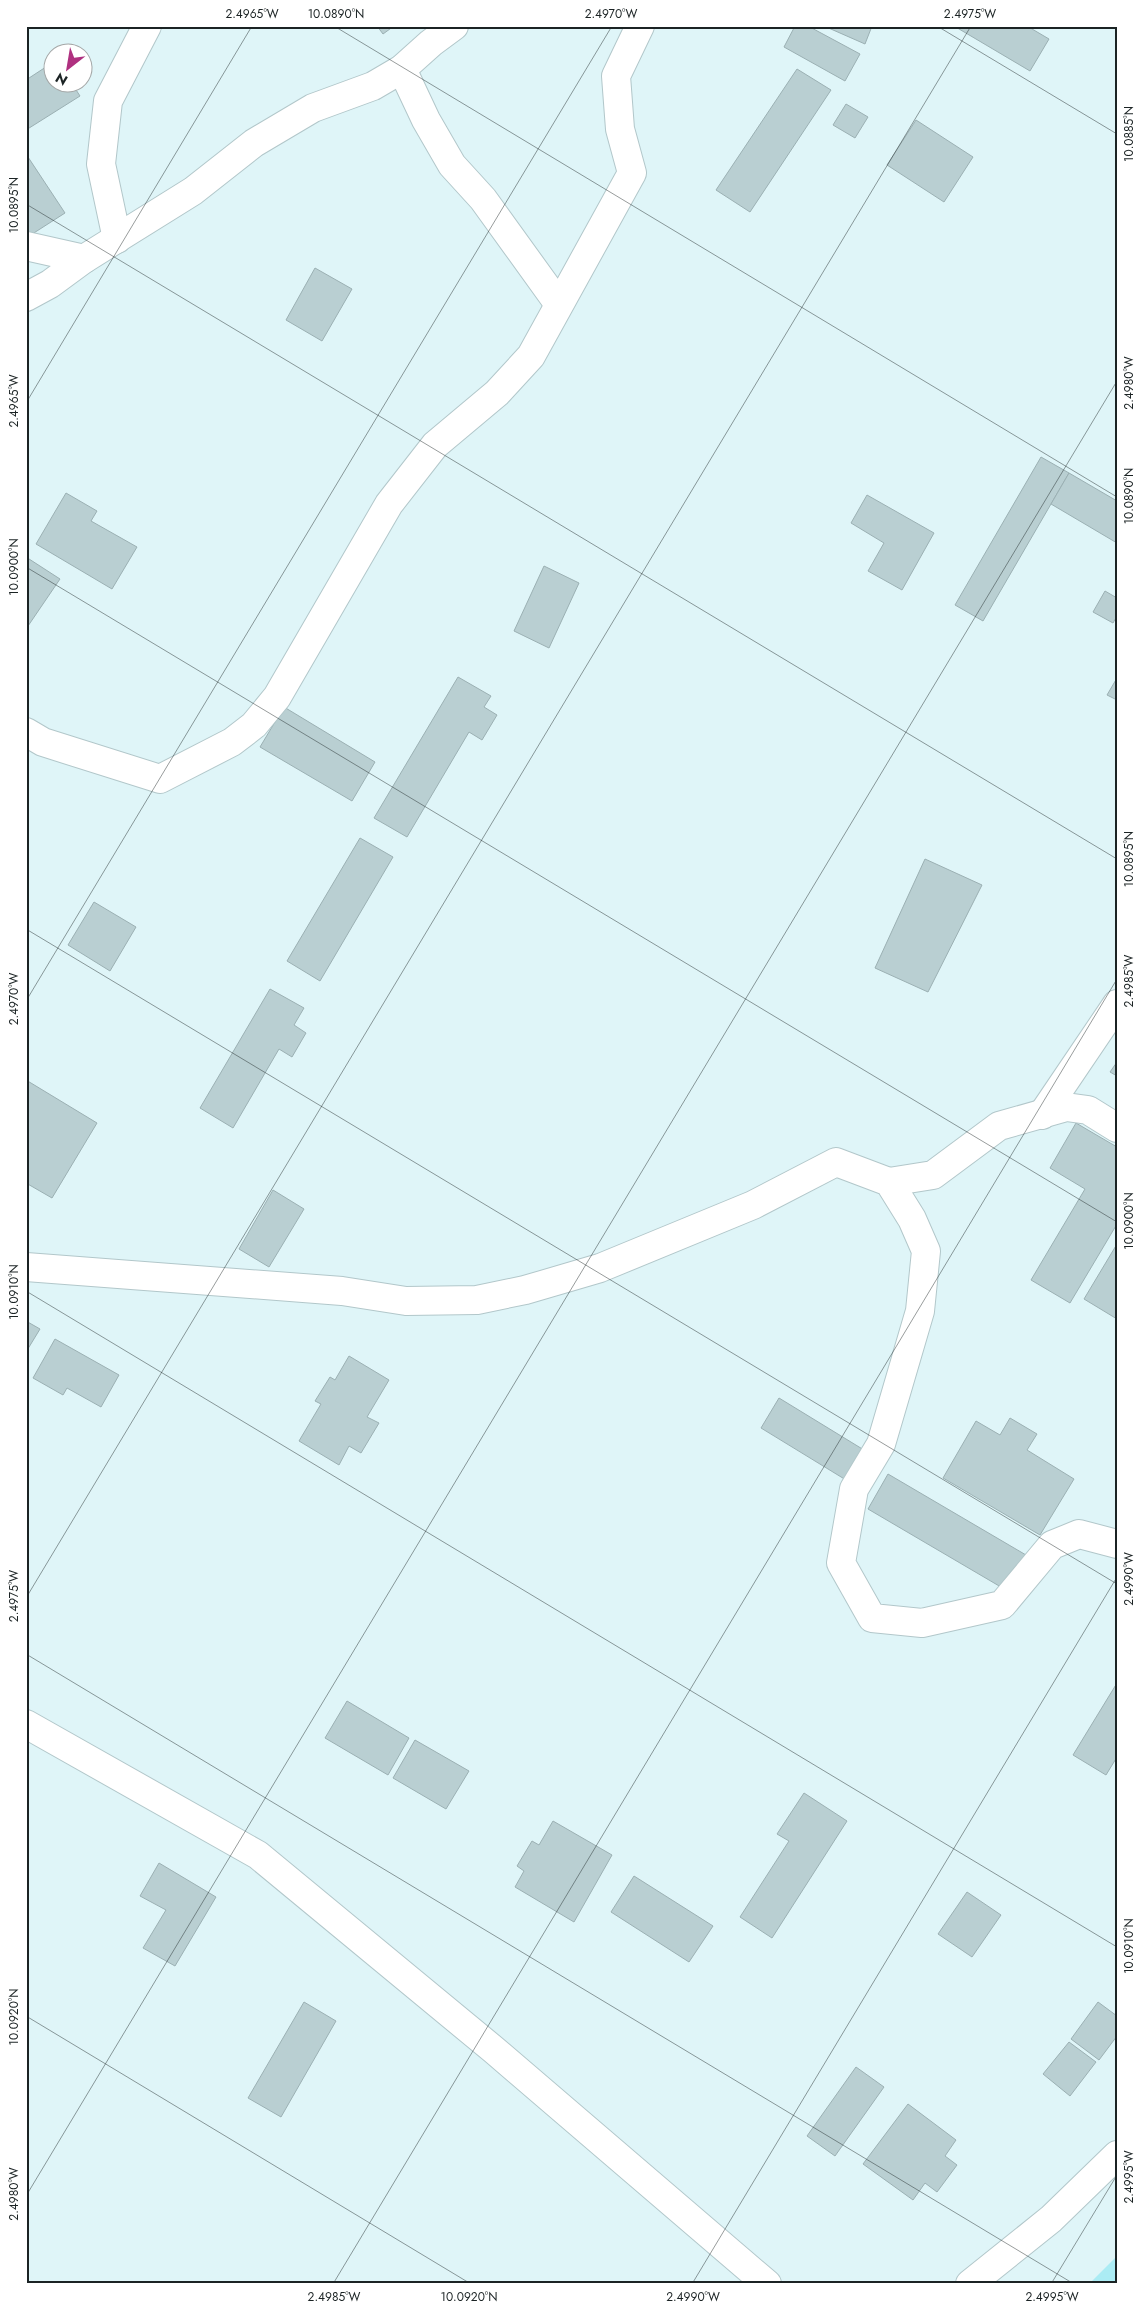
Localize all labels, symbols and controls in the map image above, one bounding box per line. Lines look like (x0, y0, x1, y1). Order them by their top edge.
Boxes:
text: 2.4965°W (225, 5, 279, 23)
text: 10.0890°N (308, 5, 364, 23)
text: 2.4970°W (585, 5, 637, 23)
text: 2.4975°W (944, 5, 996, 23)
north arrow (42, 42, 92, 92)
text: N (51, 68, 71, 91)
text: 10.0885°N (1120, 106, 1138, 162)
text: 10.0895°N (5, 177, 23, 233)
text: 2.4980°W (1120, 356, 1138, 410)
text: 2.4965°W (5, 374, 23, 428)
text: 10.0890°N (1120, 468, 1138, 524)
text: 10.0900°N (5, 538, 23, 596)
text: 10.0895°N (1120, 831, 1138, 887)
text: 2.4985°W (1120, 954, 1138, 1007)
text: 2.4970°W (5, 973, 23, 1025)
text: 10.0900°N (1120, 1192, 1138, 1250)
text: 10.0910°N (5, 1264, 23, 1320)
text: 2.4990°W (1120, 1552, 1138, 1606)
text: 2.4975°W (5, 1570, 23, 1622)
text: 10.0910°N (1120, 1918, 1138, 1974)
text: 10.0920°N (5, 1989, 23, 2045)
text: 2.4995°W (1120, 2150, 1138, 2204)
text: 2.4980°W (5, 2167, 23, 2221)
text: 2.4985°W (308, 2288, 361, 2306)
text: 10.0920°N (441, 2288, 497, 2306)
text: 2.4990°W (666, 2288, 720, 2306)
text: 2.4995°W (1025, 2288, 1079, 2306)

